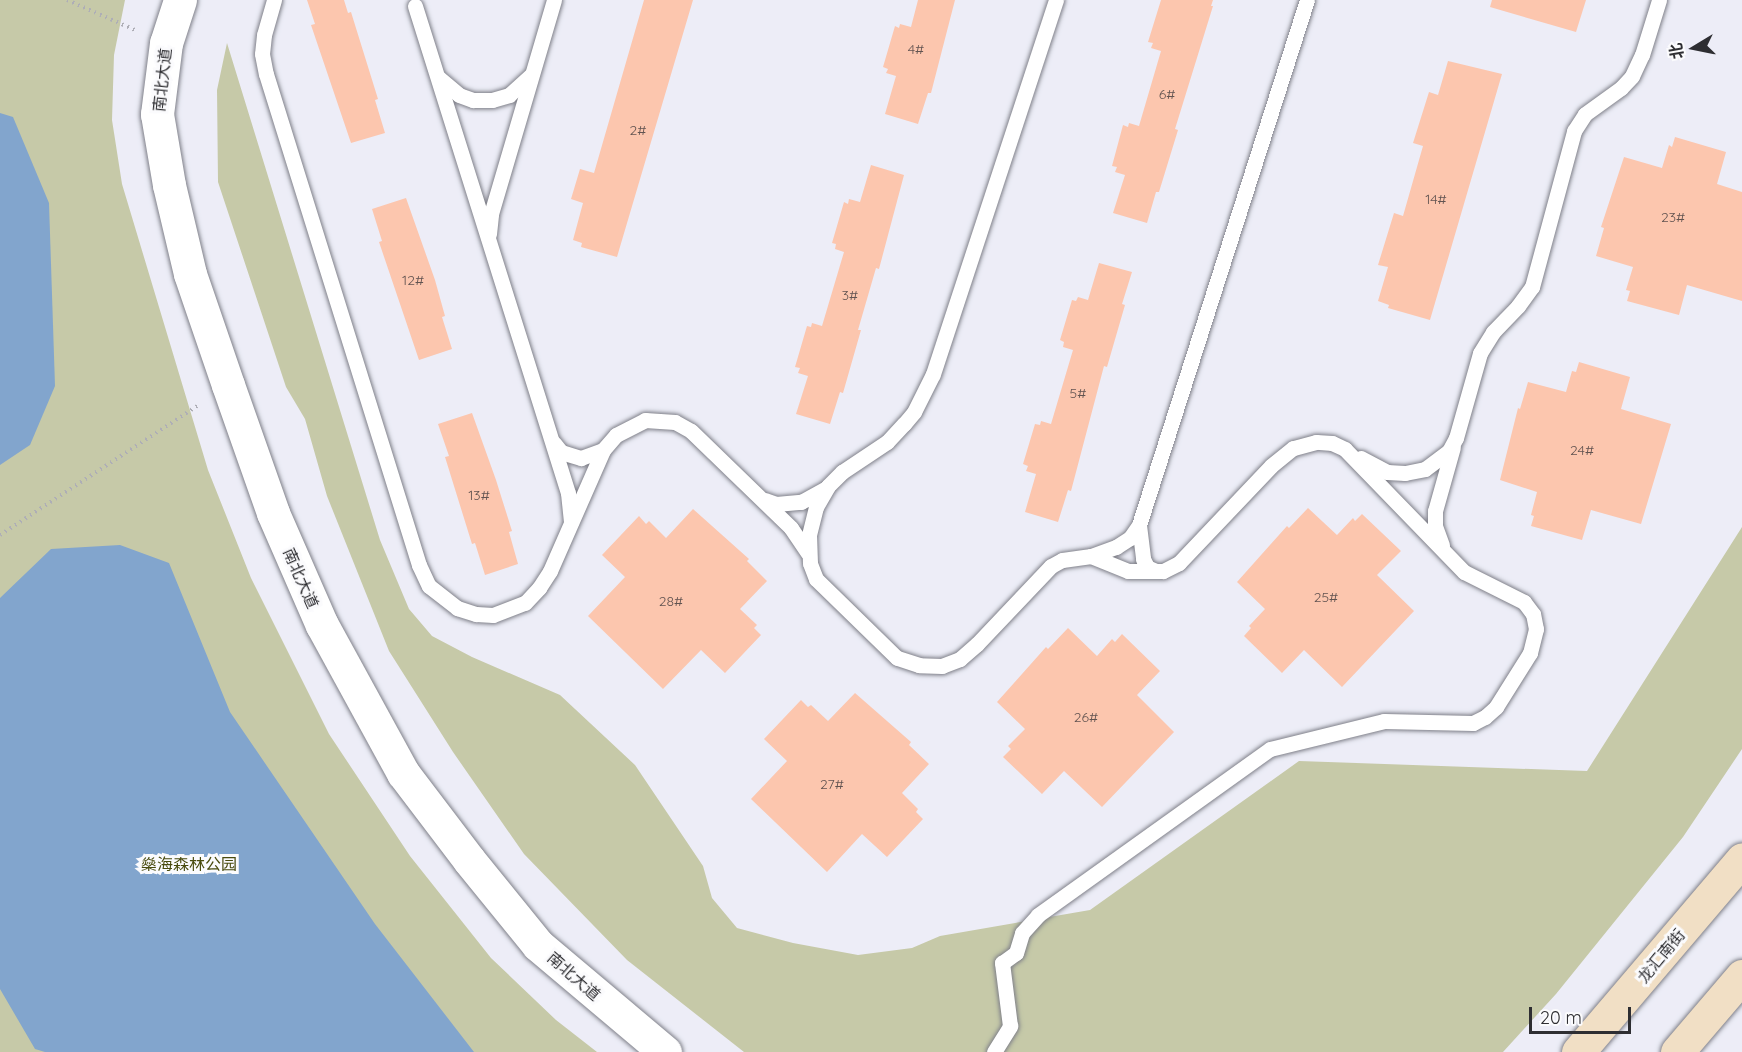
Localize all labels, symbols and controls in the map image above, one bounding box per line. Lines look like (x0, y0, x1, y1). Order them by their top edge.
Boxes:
north arrow (1664, 18, 1724, 78)
house number: 4# (908, 41, 924, 57)
text: 北 (1665, 42, 1688, 61)
street label: 南北大道 (149, 47, 175, 113)
house number: 6# (1159, 86, 1175, 102)
house number: 2# (630, 122, 646, 138)
house number: 14# (1425, 191, 1447, 207)
house number: 23# (1661, 209, 1685, 225)
house number: 12# (402, 272, 424, 288)
house number: 3# (842, 287, 858, 303)
house number: 5# (1070, 385, 1086, 401)
house number: 24# (1570, 442, 1594, 458)
house number: 13# (468, 487, 490, 503)
street label: 南北大道 (279, 545, 323, 611)
house number: 25# (1314, 589, 1338, 605)
house number: 28# (659, 593, 683, 609)
house number: 26# (1074, 709, 1098, 725)
house number: 27# (820, 776, 844, 792)
park label: 燊海森林公园 (141, 854, 237, 874)
street label: 龙汇南街 (1633, 925, 1689, 987)
street label: 南北大道 (544, 948, 604, 1004)
scale bar (1532, 995, 1634, 1033)
text: 20 m (1540, 1006, 1582, 1029)

